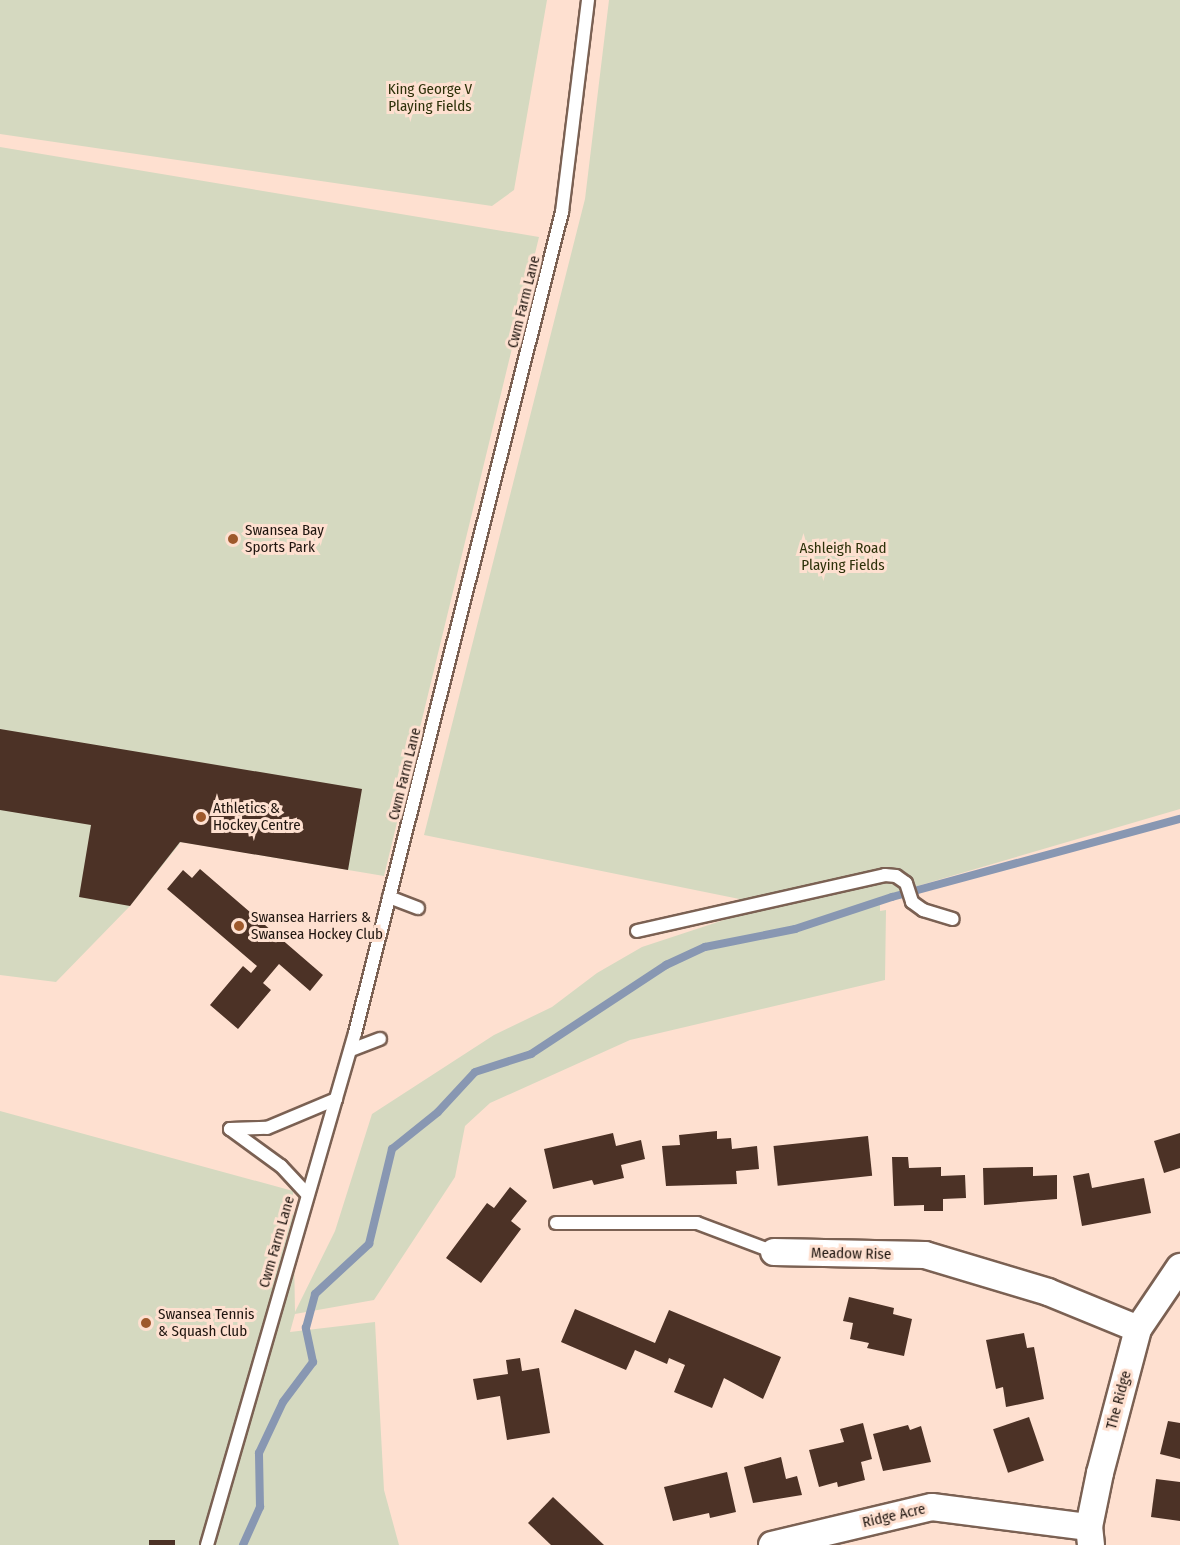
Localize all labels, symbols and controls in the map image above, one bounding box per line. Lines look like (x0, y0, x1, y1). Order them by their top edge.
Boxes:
park label: King George V Playing Fields (388, 80, 472, 115)
street label: Cwm Farm Lane (504, 254, 544, 350)
place label: Swansea Bay Sports Park (245, 521, 324, 556)
marker: Swansea Bay Sports Park (226, 532, 240, 546)
park label: Ashleigh Road Playing Fields (800, 539, 886, 574)
street label: Cwm Farm Lane (385, 726, 425, 822)
place label: Athletics & Hockey Centre (213, 799, 301, 834)
marker: Athletics & Hockey Centre (194, 810, 208, 824)
place label: Swansea Harriers & Swansea Hockey Club (251, 908, 383, 943)
marker: Swansea Harriers & Swansea Hockey Club (232, 919, 246, 933)
street label: Cwm Farm Lane (255, 1194, 299, 1290)
street label: Meadow Rise (811, 1244, 891, 1264)
place label: Swansea Tennis & Squash Club (158, 1305, 254, 1340)
marker: Swansea Tennis & Squash Club (139, 1316, 153, 1330)
street label: The Ridge (1103, 1369, 1135, 1431)
street label: Ridge Acre (861, 1500, 927, 1532)

